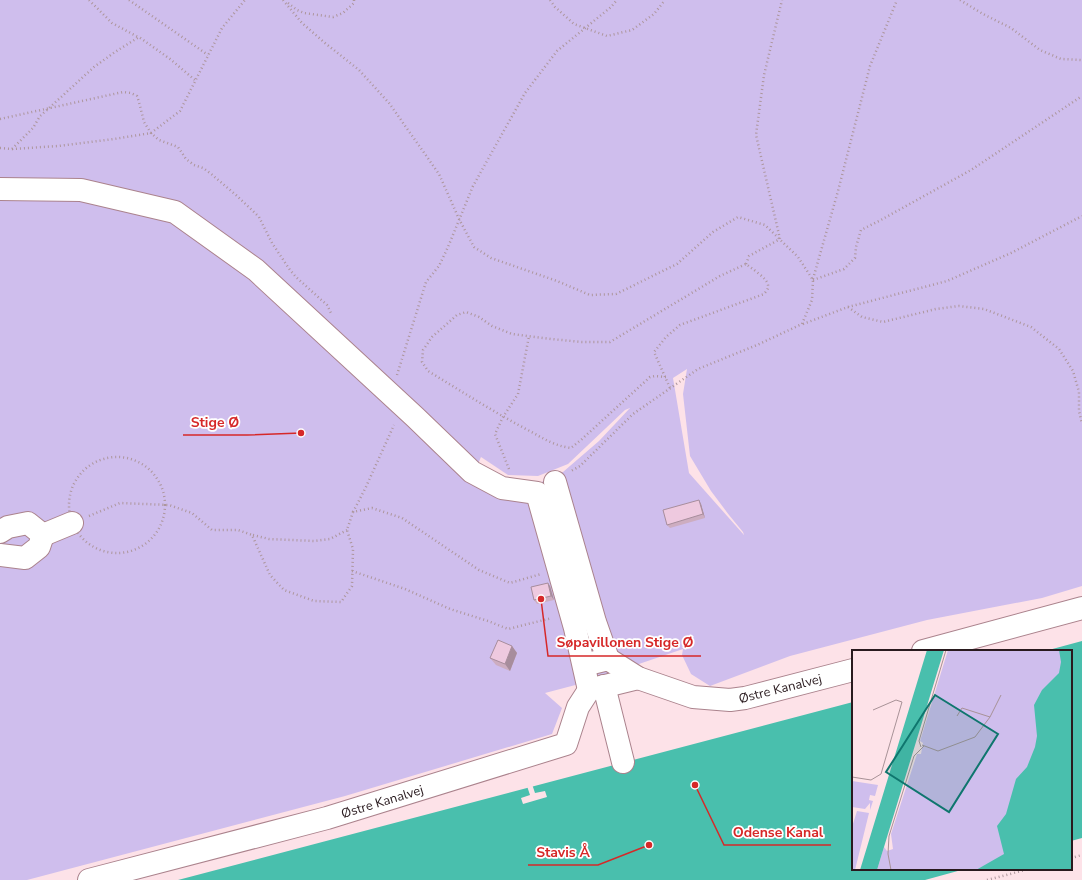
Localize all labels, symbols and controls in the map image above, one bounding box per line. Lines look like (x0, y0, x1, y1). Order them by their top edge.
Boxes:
callout: Stige Ø (183, 409, 247, 435)
text: Stige Ø (191, 413, 239, 432)
callout: Søpavillonen Stige Ø (548, 630, 701, 656)
text: Søpavillonen Stige Ø (556, 633, 694, 652)
inset map (852, 650, 1072, 870)
street label: Østre Kanalvej (737, 670, 824, 708)
street label: Østre Kanalvej (339, 781, 426, 823)
callout: Odense Kanal (724, 819, 831, 845)
text: Odense Kanal (733, 823, 824, 842)
callout: Stavis Å (528, 839, 598, 865)
text: Stavis Å (536, 843, 590, 862)

